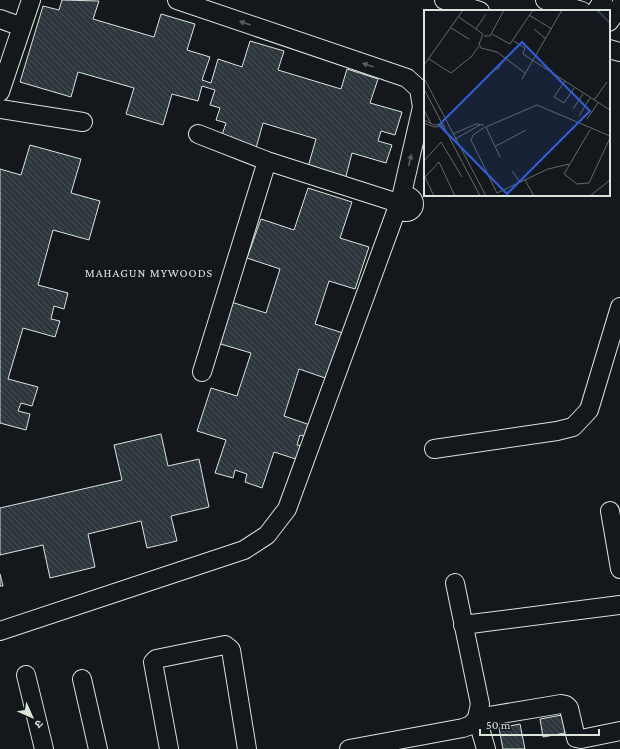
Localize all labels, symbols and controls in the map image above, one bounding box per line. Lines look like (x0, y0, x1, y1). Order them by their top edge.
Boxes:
inset map (424, 10, 610, 196)
one-way arrow (239, 20, 251, 26)
one-way arrow (362, 62, 374, 68)
one-way arrow (407, 154, 413, 166)
district label: MAHAGUN MYWOODS (85, 266, 213, 280)
north arrow (12, 697, 52, 737)
scale bar (480, 711, 599, 737)
text: उ (32, 718, 46, 731)
text: 50 m (486, 718, 511, 732)

